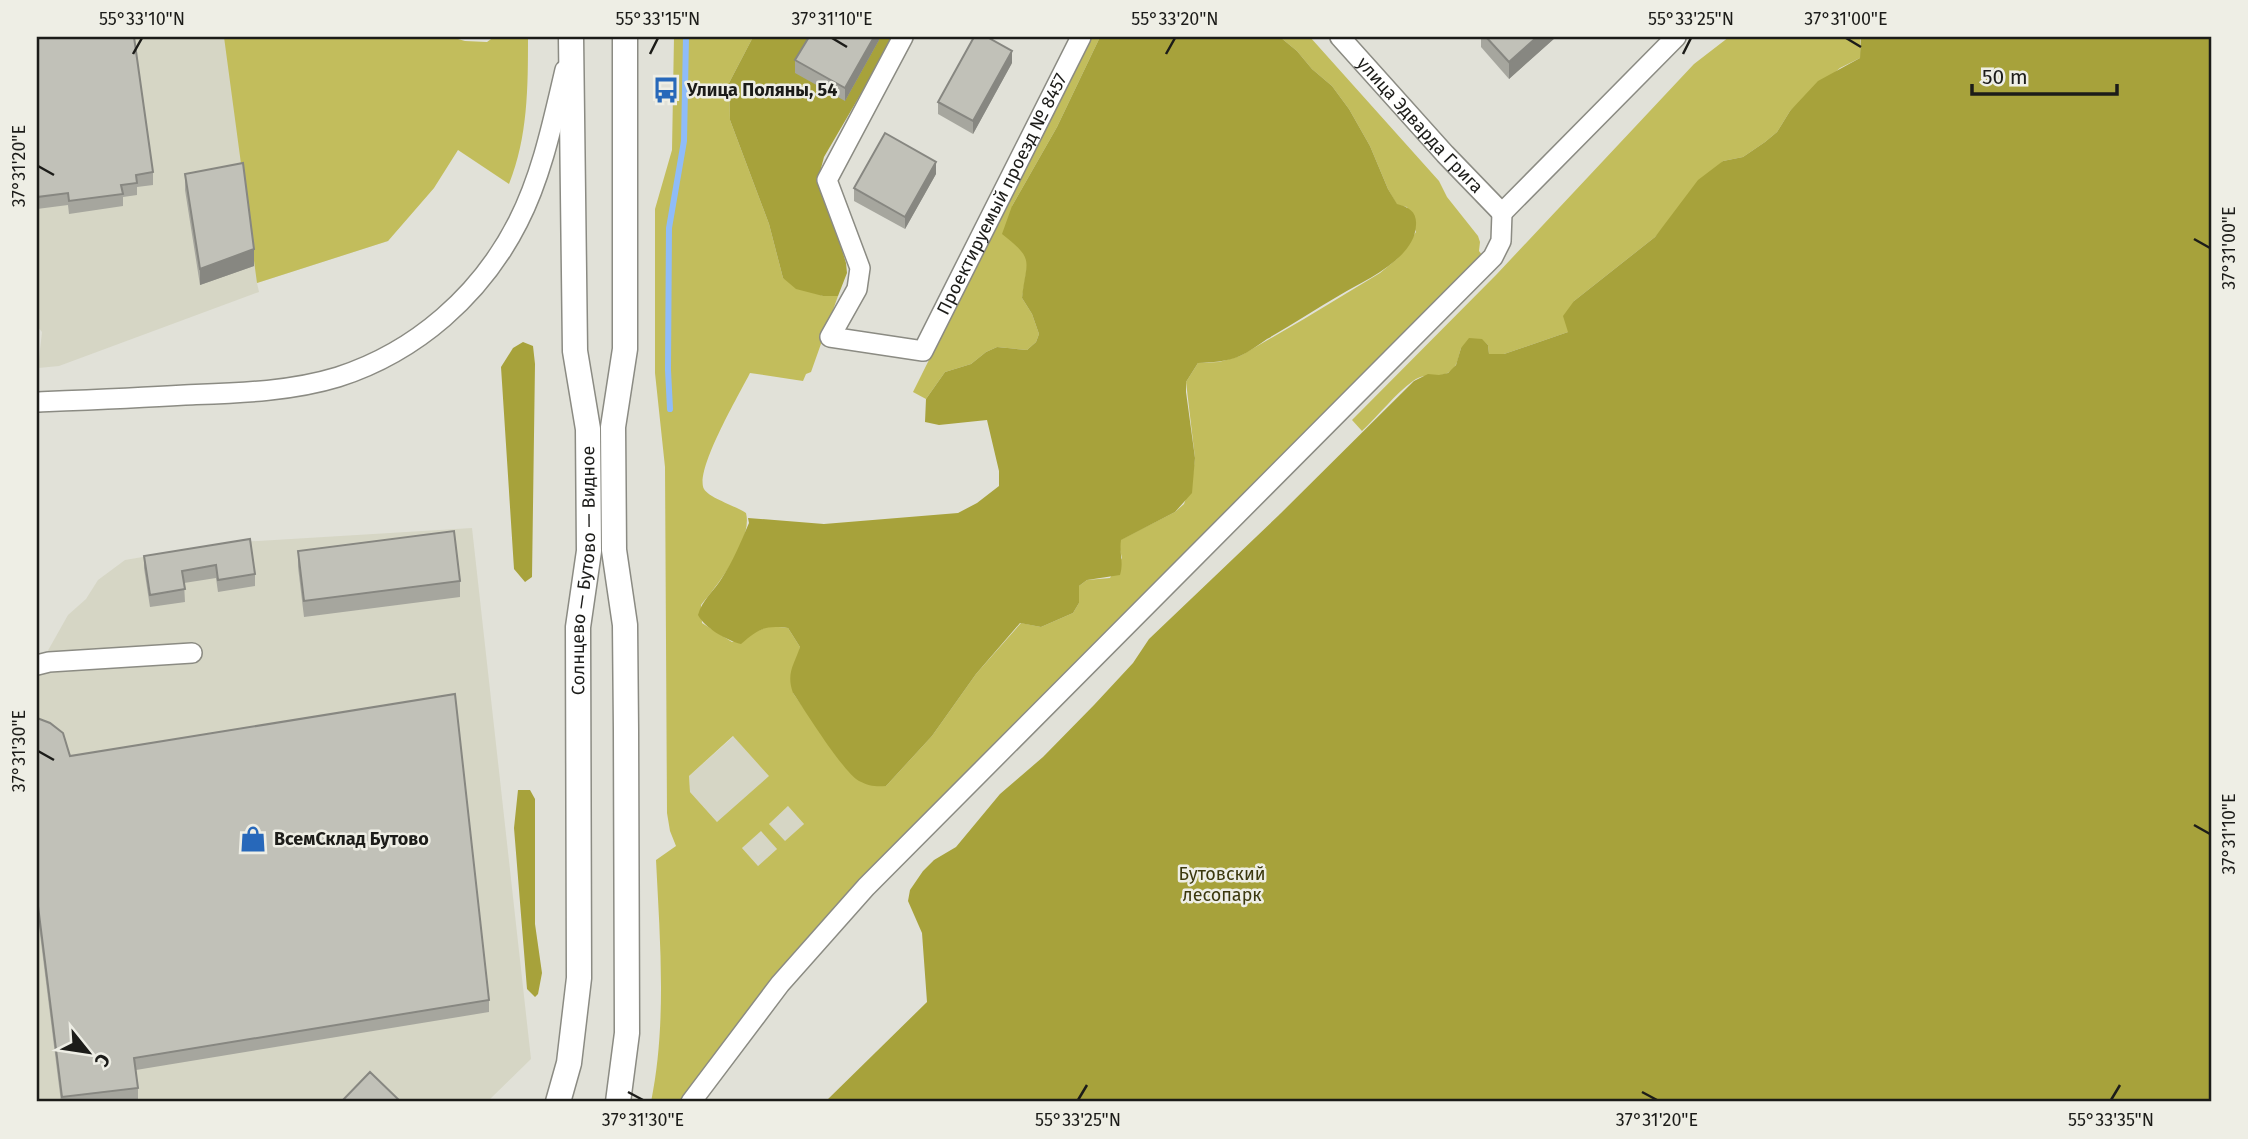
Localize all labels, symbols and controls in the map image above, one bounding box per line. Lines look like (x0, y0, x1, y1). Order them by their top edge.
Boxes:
text: 55°33'10"N (99, 8, 185, 30)
text: 55°33'15"N (616, 8, 700, 30)
text: 37°31'10"E (791, 8, 873, 30)
text: 55°33'20"N (1131, 8, 1219, 30)
text: 55°33'25"N (1648, 8, 1734, 30)
text: 37°31'00"E (1804, 8, 1888, 30)
street label: улица Эдварда Грига (1352, 52, 1488, 198)
scale bar (1972, 52, 2117, 96)
text: 50 m (1982, 64, 2028, 90)
street label: Проектируемый проезд № 8457 (932, 70, 1072, 318)
bus stop icon: Улица Поляны, 54 (651, 75, 681, 105)
place label: Улица Поляны, 54 (686, 79, 837, 101)
text: 37°31'20"E (8, 125, 30, 207)
text: 37°31'00"E (2218, 206, 2240, 290)
street label: Солнцево — Бутово — Видное (567, 446, 600, 695)
text: 37°31'30"E (8, 710, 30, 792)
text: 37°31'10"E (2218, 793, 2240, 875)
shop icon: ВсемСклад Бутово (238, 824, 268, 854)
place label: ВсемСклад Бутово (274, 828, 429, 850)
park label: Бутовский лесопарк (1178, 863, 1266, 906)
north arrow (52, 1016, 122, 1086)
text: С (90, 1050, 115, 1071)
text: 37°31'30"E (602, 1109, 684, 1131)
text: 55°33'25"N (1035, 1109, 1121, 1131)
text: 37°31'20"E (1616, 1109, 1698, 1131)
text: 55°33'35"N (2068, 1109, 2154, 1131)

